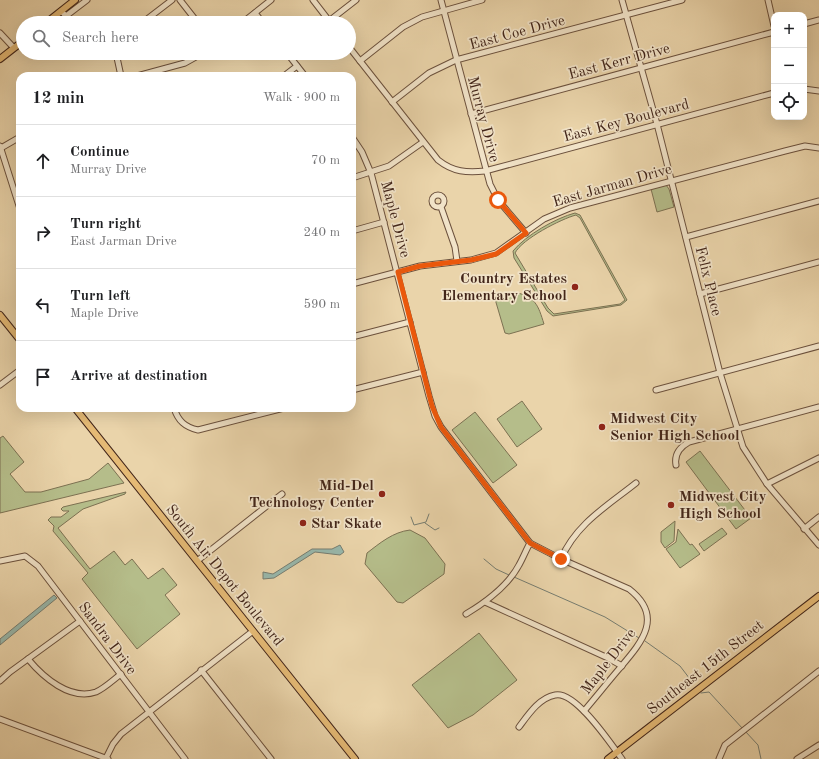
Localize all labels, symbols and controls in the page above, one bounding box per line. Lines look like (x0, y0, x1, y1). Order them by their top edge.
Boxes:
map controls (771, 12, 807, 120)
button: + (771, 12, 807, 48)
street label: East Coe Drive (468, 13, 567, 53)
search box (16, 16, 356, 60)
icon: search (30, 27, 52, 49)
text: Search here (62, 31, 139, 46)
street label: East Kerr Drive (567, 42, 672, 83)
button: − (771, 48, 807, 84)
street label: Murray Drive (464, 75, 501, 164)
button: locate (771, 84, 807, 120)
text: 12 min (32, 90, 85, 107)
text: Walk · 900 m (263, 91, 340, 104)
street label: East Key Boulevard (562, 97, 691, 145)
text: Continue (70, 145, 129, 160)
icon: ahead (32, 150, 54, 172)
text: 70 m (311, 154, 340, 167)
street label: East Jarman Drive (551, 162, 674, 211)
text: Murray Drive (70, 163, 146, 176)
street label: Maple Drive (377, 179, 412, 260)
route start (489, 191, 507, 209)
text: Turn right (70, 217, 141, 232)
icon: right (32, 222, 54, 244)
text: 240 m (303, 226, 340, 239)
text: East Jarman Drive (70, 235, 177, 248)
street label: Felix Place (692, 245, 723, 318)
place label: Country Estates Elementary School (441, 272, 567, 304)
marker: Country Estates Elementary School (570, 282, 580, 292)
text: Turn left (70, 289, 130, 304)
icon: left (32, 294, 54, 316)
text: 590 m (303, 298, 340, 311)
text: Maple Drive (70, 307, 138, 320)
icon: arrive (32, 366, 54, 388)
text: Arrive at destination (70, 369, 208, 384)
place label: Midwest City Senior High School (610, 412, 740, 444)
marker: Midwest City Senior High School (597, 422, 607, 432)
place label: Mid-Del Technology Center (249, 479, 374, 511)
marker: Mid-Del Technology Center (377, 489, 387, 499)
place label: Midwest City High School (679, 490, 767, 522)
marker: Midwest City High School (666, 500, 676, 510)
street label: South Air Depot Boulevard (162, 502, 285, 650)
place label: Star Skate (311, 517, 382, 532)
marker: Star Skate (298, 518, 308, 528)
route end (552, 550, 570, 568)
street label: Sandra Drive (75, 600, 139, 678)
street label: Southeast 15th Street (645, 618, 767, 718)
street label: Maple Drive (579, 626, 639, 698)

